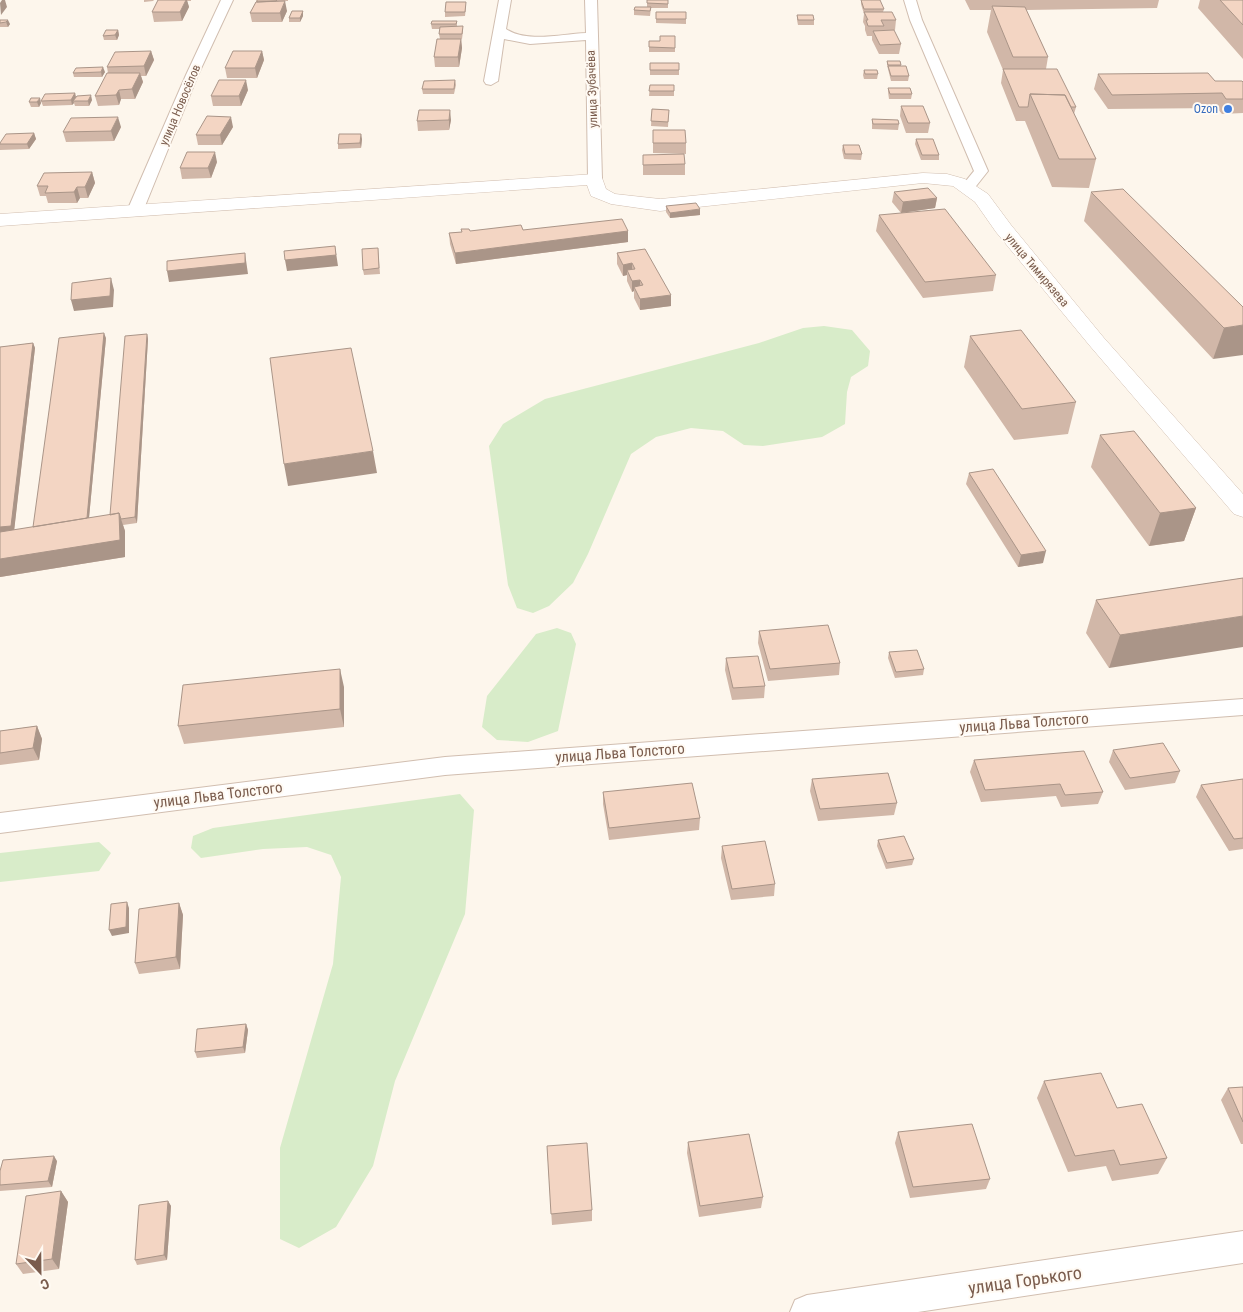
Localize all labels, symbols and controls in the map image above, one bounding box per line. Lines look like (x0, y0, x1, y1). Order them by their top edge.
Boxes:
street label: улица Зубачёва (584, 50, 600, 128)
street label: улица Новосёлов (157, 62, 203, 148)
place label: Ozon (1194, 102, 1218, 116)
marker: Ozon (1222, 103, 1234, 115)
street label: улица Тимирязева (1002, 230, 1072, 310)
street label: улица Льва Толстого (959, 709, 1089, 737)
street label: улица Льва Толстого (555, 739, 685, 767)
street label: улица Льва Толстого (153, 778, 283, 812)
north arrow (15, 1247, 65, 1297)
street label: улица Горького (967, 1262, 1083, 1298)
text: С (38, 1275, 52, 1293)

